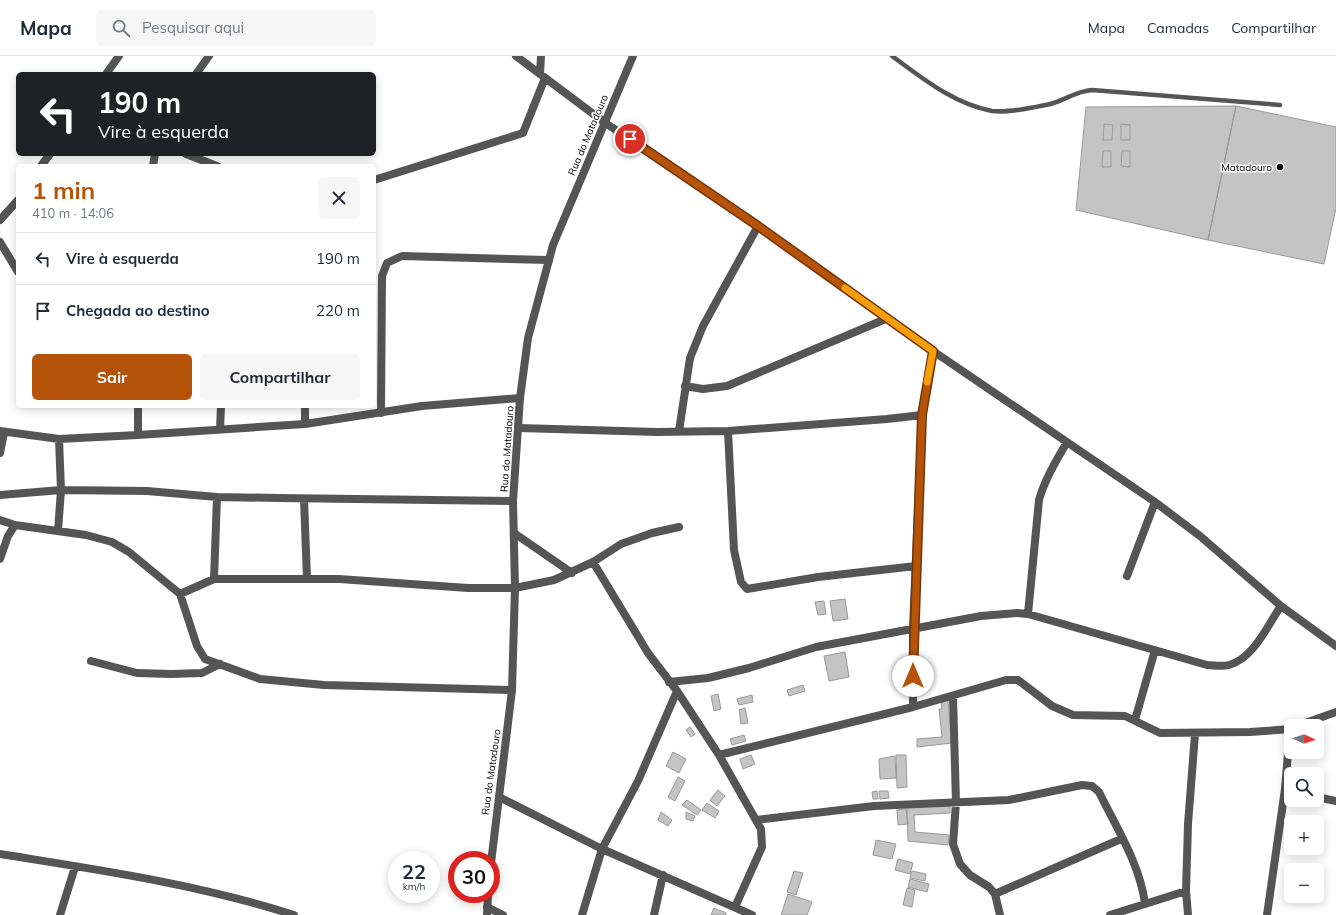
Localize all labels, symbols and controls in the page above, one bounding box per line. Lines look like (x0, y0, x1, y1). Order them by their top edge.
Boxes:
search box (96, 10, 376, 46)
text: Mapa (20, 16, 72, 40)
icon: search (110, 17, 132, 39)
text: Pesquisar aqui (142, 18, 244, 37)
text: Mapa (1088, 19, 1125, 37)
text: Camadas (1147, 19, 1209, 37)
text: Compartilhar (1231, 19, 1316, 37)
text: 190 m (98, 85, 181, 120)
icon: left (32, 88, 84, 140)
street label: Rua do Matadouro (565, 92, 611, 177)
text: Vire à esquerda (98, 120, 229, 143)
pin (613, 122, 647, 156)
icon: arrive (619, 128, 641, 150)
place label: Matadouro (1221, 161, 1272, 174)
marker: Matadouro (1275, 162, 1285, 172)
text: 1 min (32, 175, 95, 205)
button: close (318, 177, 360, 219)
text: 410 m · 14:06 (32, 205, 114, 221)
icon: left (32, 248, 54, 270)
text: Vire à esquerda (66, 249, 179, 268)
text: 190 m (316, 249, 360, 268)
icon: arrive (32, 300, 54, 322)
text: Chegada ao destino (66, 301, 210, 320)
text: 220 m (316, 301, 360, 320)
button: Sair (32, 354, 192, 400)
button: Compartilhar (200, 354, 360, 400)
street label: Rua do Matadouro (497, 405, 517, 493)
position arrow (892, 655, 934, 697)
north arrow (1284, 719, 1324, 759)
map controls (1284, 719, 1324, 903)
street label: Rua do Matadouro (479, 728, 503, 816)
button: search (1284, 767, 1324, 807)
button: + (1284, 815, 1324, 855)
speed limit sign: 30 (448, 851, 500, 903)
text: 22 (402, 859, 426, 884)
button: − (1284, 863, 1324, 903)
text: km/h (403, 880, 425, 893)

